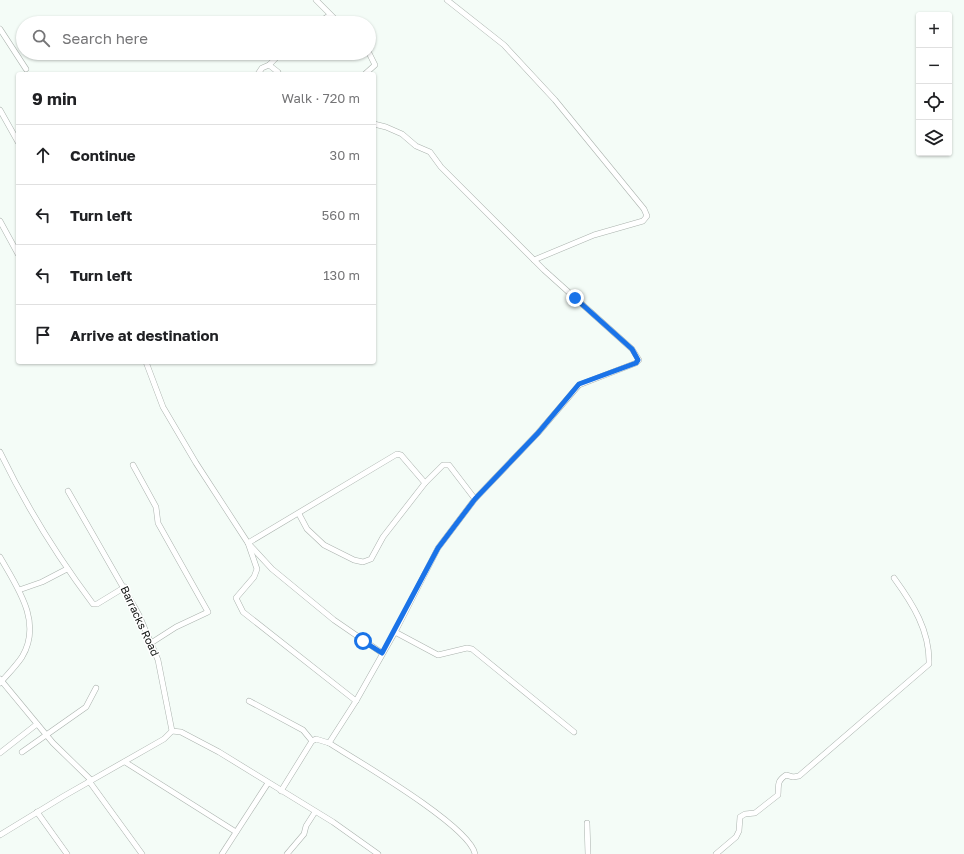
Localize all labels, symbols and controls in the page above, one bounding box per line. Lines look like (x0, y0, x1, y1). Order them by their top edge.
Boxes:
map controls (916, 12, 952, 156)
button: + (916, 12, 952, 48)
search box (16, 16, 376, 60)
icon: search (30, 27, 52, 49)
text: Search here (62, 29, 148, 47)
button: − (916, 48, 952, 84)
button: locate (916, 84, 952, 120)
text: 9 min (32, 88, 77, 109)
text: Walk · 720 m (282, 90, 360, 106)
button: layers (916, 120, 952, 156)
icon: ahead (32, 144, 54, 166)
text: Continue (70, 146, 136, 164)
text: 30 m (330, 147, 360, 163)
icon: left (32, 204, 54, 226)
text: Turn left (70, 206, 132, 224)
text: 560 m (322, 207, 360, 223)
icon: left (32, 264, 54, 286)
text: Turn left (70, 266, 132, 284)
text: 130 m (323, 267, 360, 283)
route end (566, 289, 584, 307)
icon: arrive (32, 324, 54, 346)
text: Arrive at destination (70, 326, 219, 344)
street label: Barracks Road (118, 584, 162, 658)
route start (354, 632, 372, 650)

